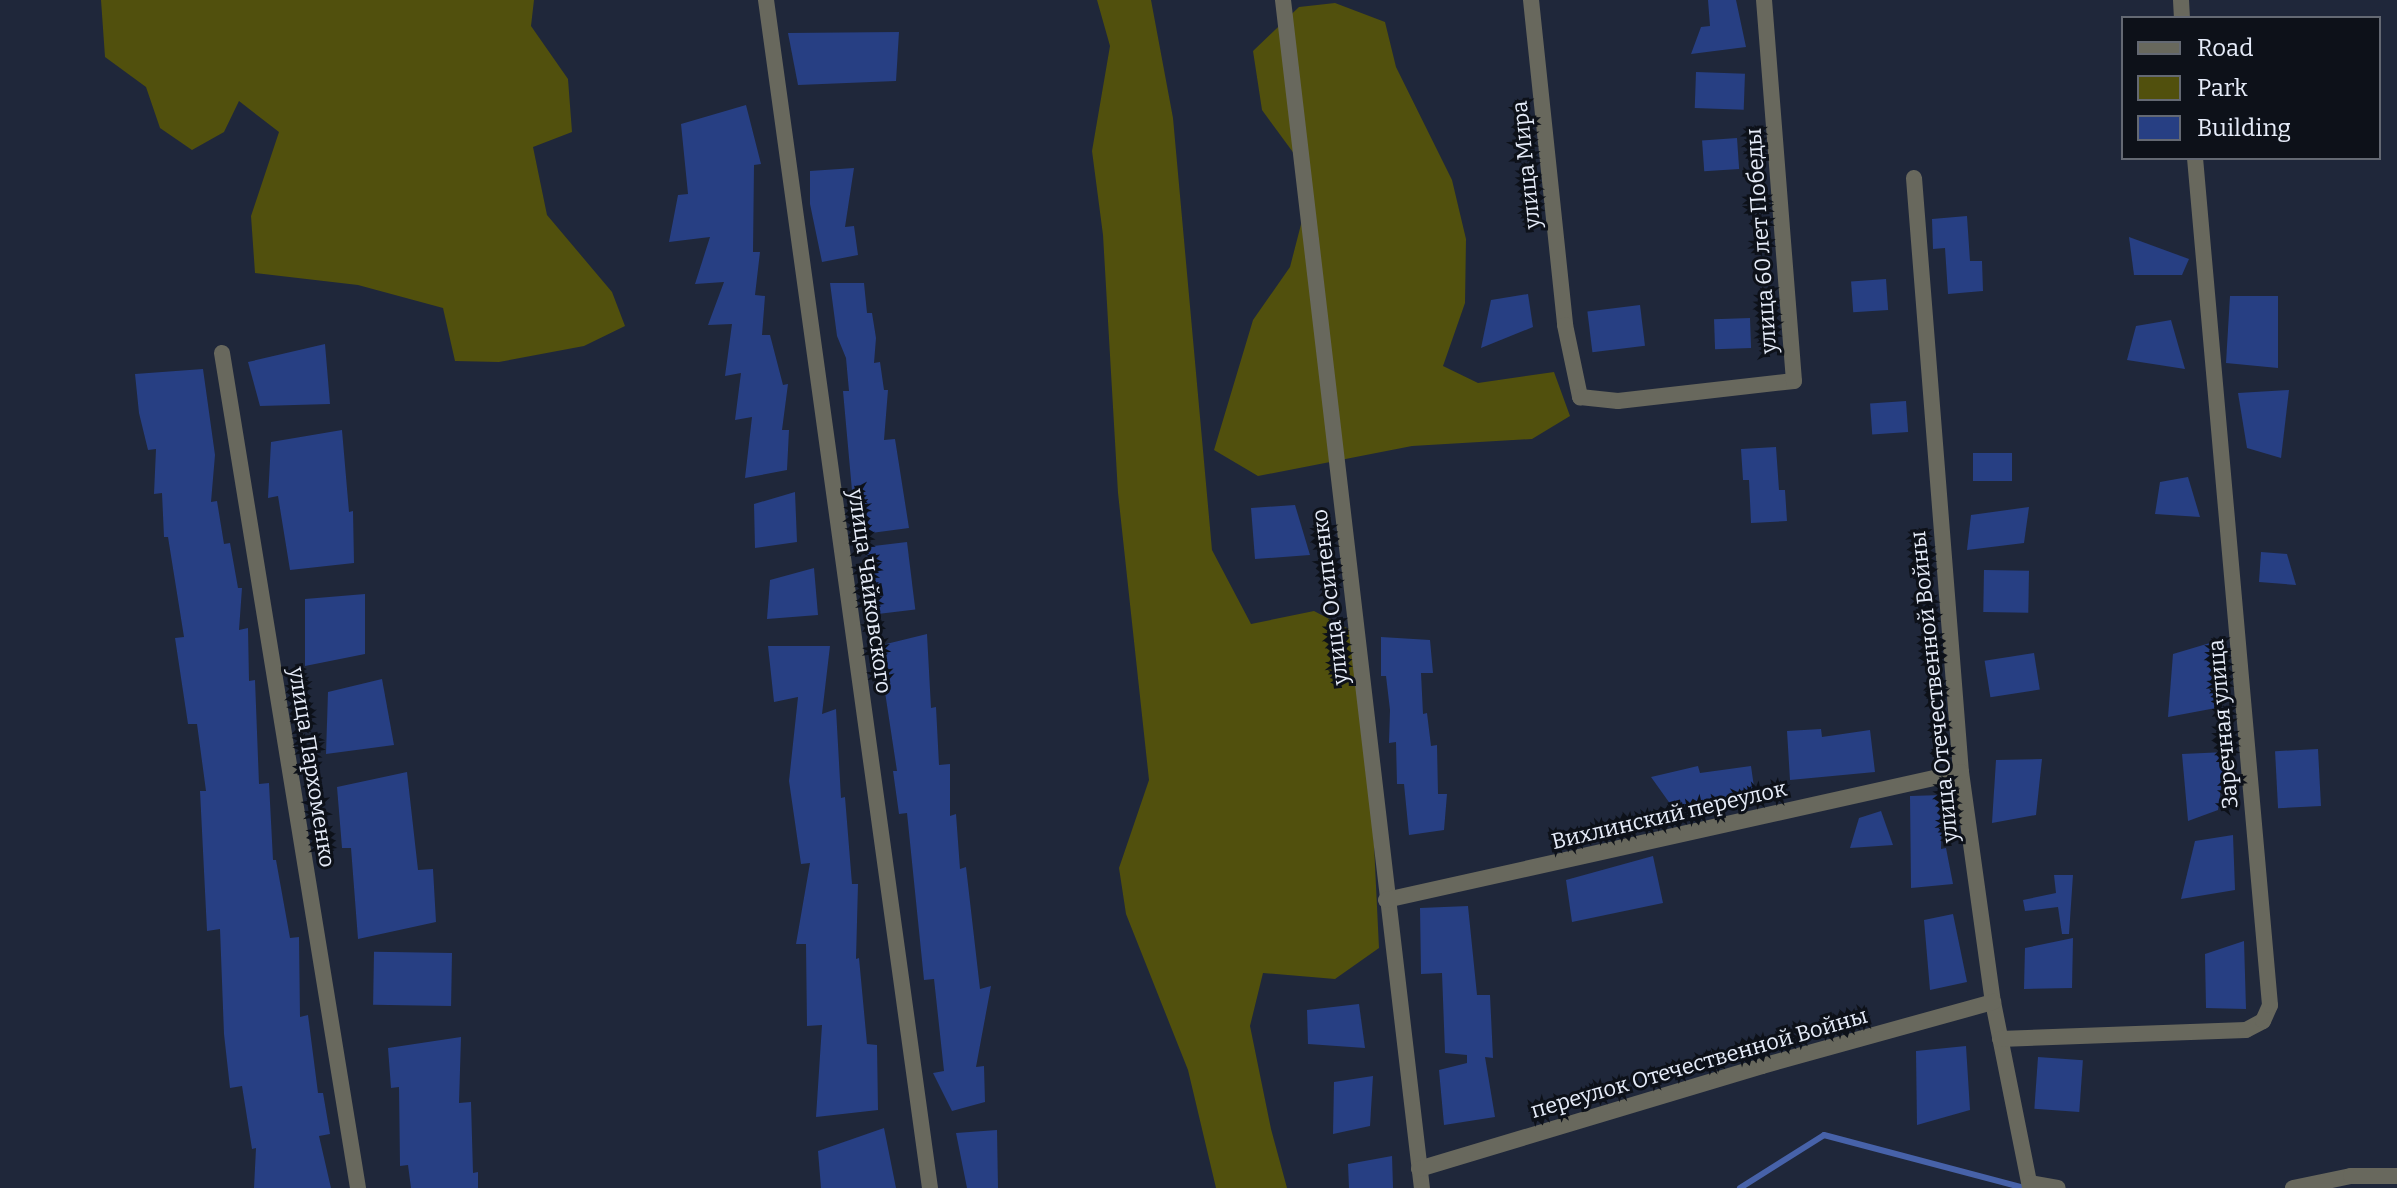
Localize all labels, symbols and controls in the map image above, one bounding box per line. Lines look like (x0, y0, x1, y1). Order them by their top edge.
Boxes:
legend (2121, 16, 2381, 160)
text: Road (2197, 34, 2253, 62)
text: Park (2197, 74, 2248, 102)
street label: улица Мира (1506, 100, 1546, 230)
text: Building (2197, 114, 2291, 142)
street label: улица 60 лет Победы (1740, 127, 1782, 355)
street label: улица Чайковского (843, 487, 897, 695)
street label: улица Осипенко (1306, 508, 1354, 686)
street label: улица Отечественной Войны (1904, 530, 1964, 844)
street label: Заречная улица (2202, 638, 2244, 810)
street label: улица Пархоменко (283, 665, 341, 869)
street label: Вихлинский переулок (1549, 775, 1789, 855)
street label: переулок Отечественной Войны (1528, 1002, 1870, 1124)

